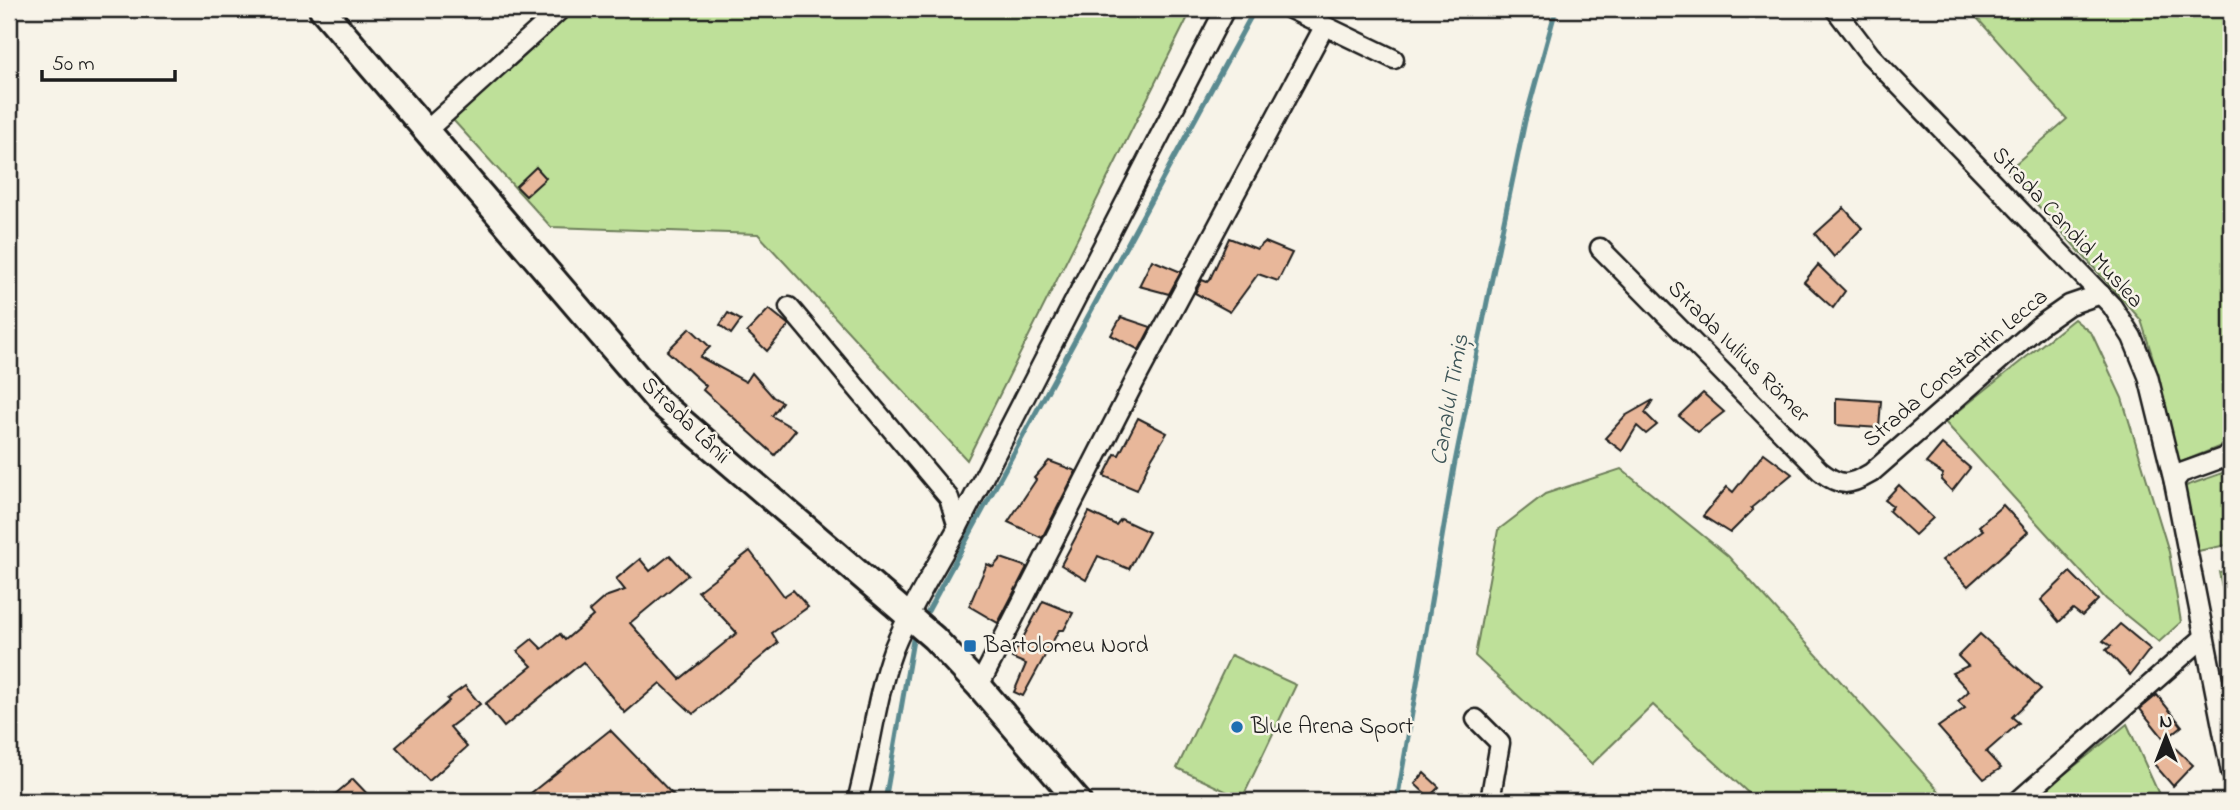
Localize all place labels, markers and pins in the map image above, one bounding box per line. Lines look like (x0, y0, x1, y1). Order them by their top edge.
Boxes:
place label: Bartolomeu Nord (983, 630, 1148, 663)
marker: Bartolomeu Nord (962, 638, 978, 654)
place label: Blue Arena Sport (1250, 711, 1414, 744)
marker: Blue Arena Sport (1229, 719, 1245, 735)

